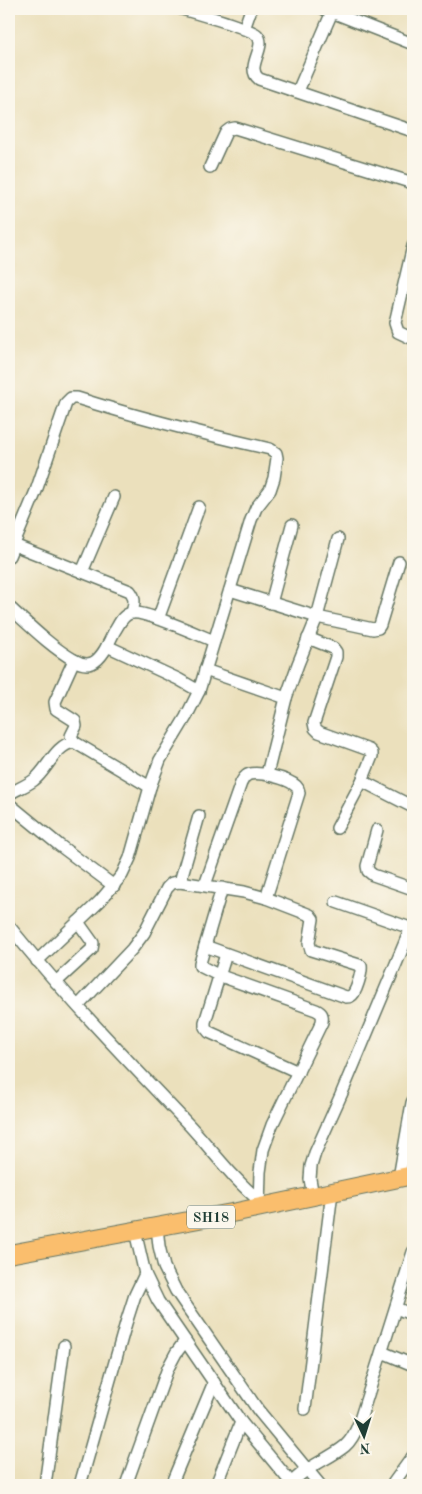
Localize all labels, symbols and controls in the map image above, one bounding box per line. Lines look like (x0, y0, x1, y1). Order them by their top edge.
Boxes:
road number: SH18 (187, 1206, 235, 1228)
north arrow (340, 1412, 390, 1462)
text: N (359, 1441, 371, 1455)

